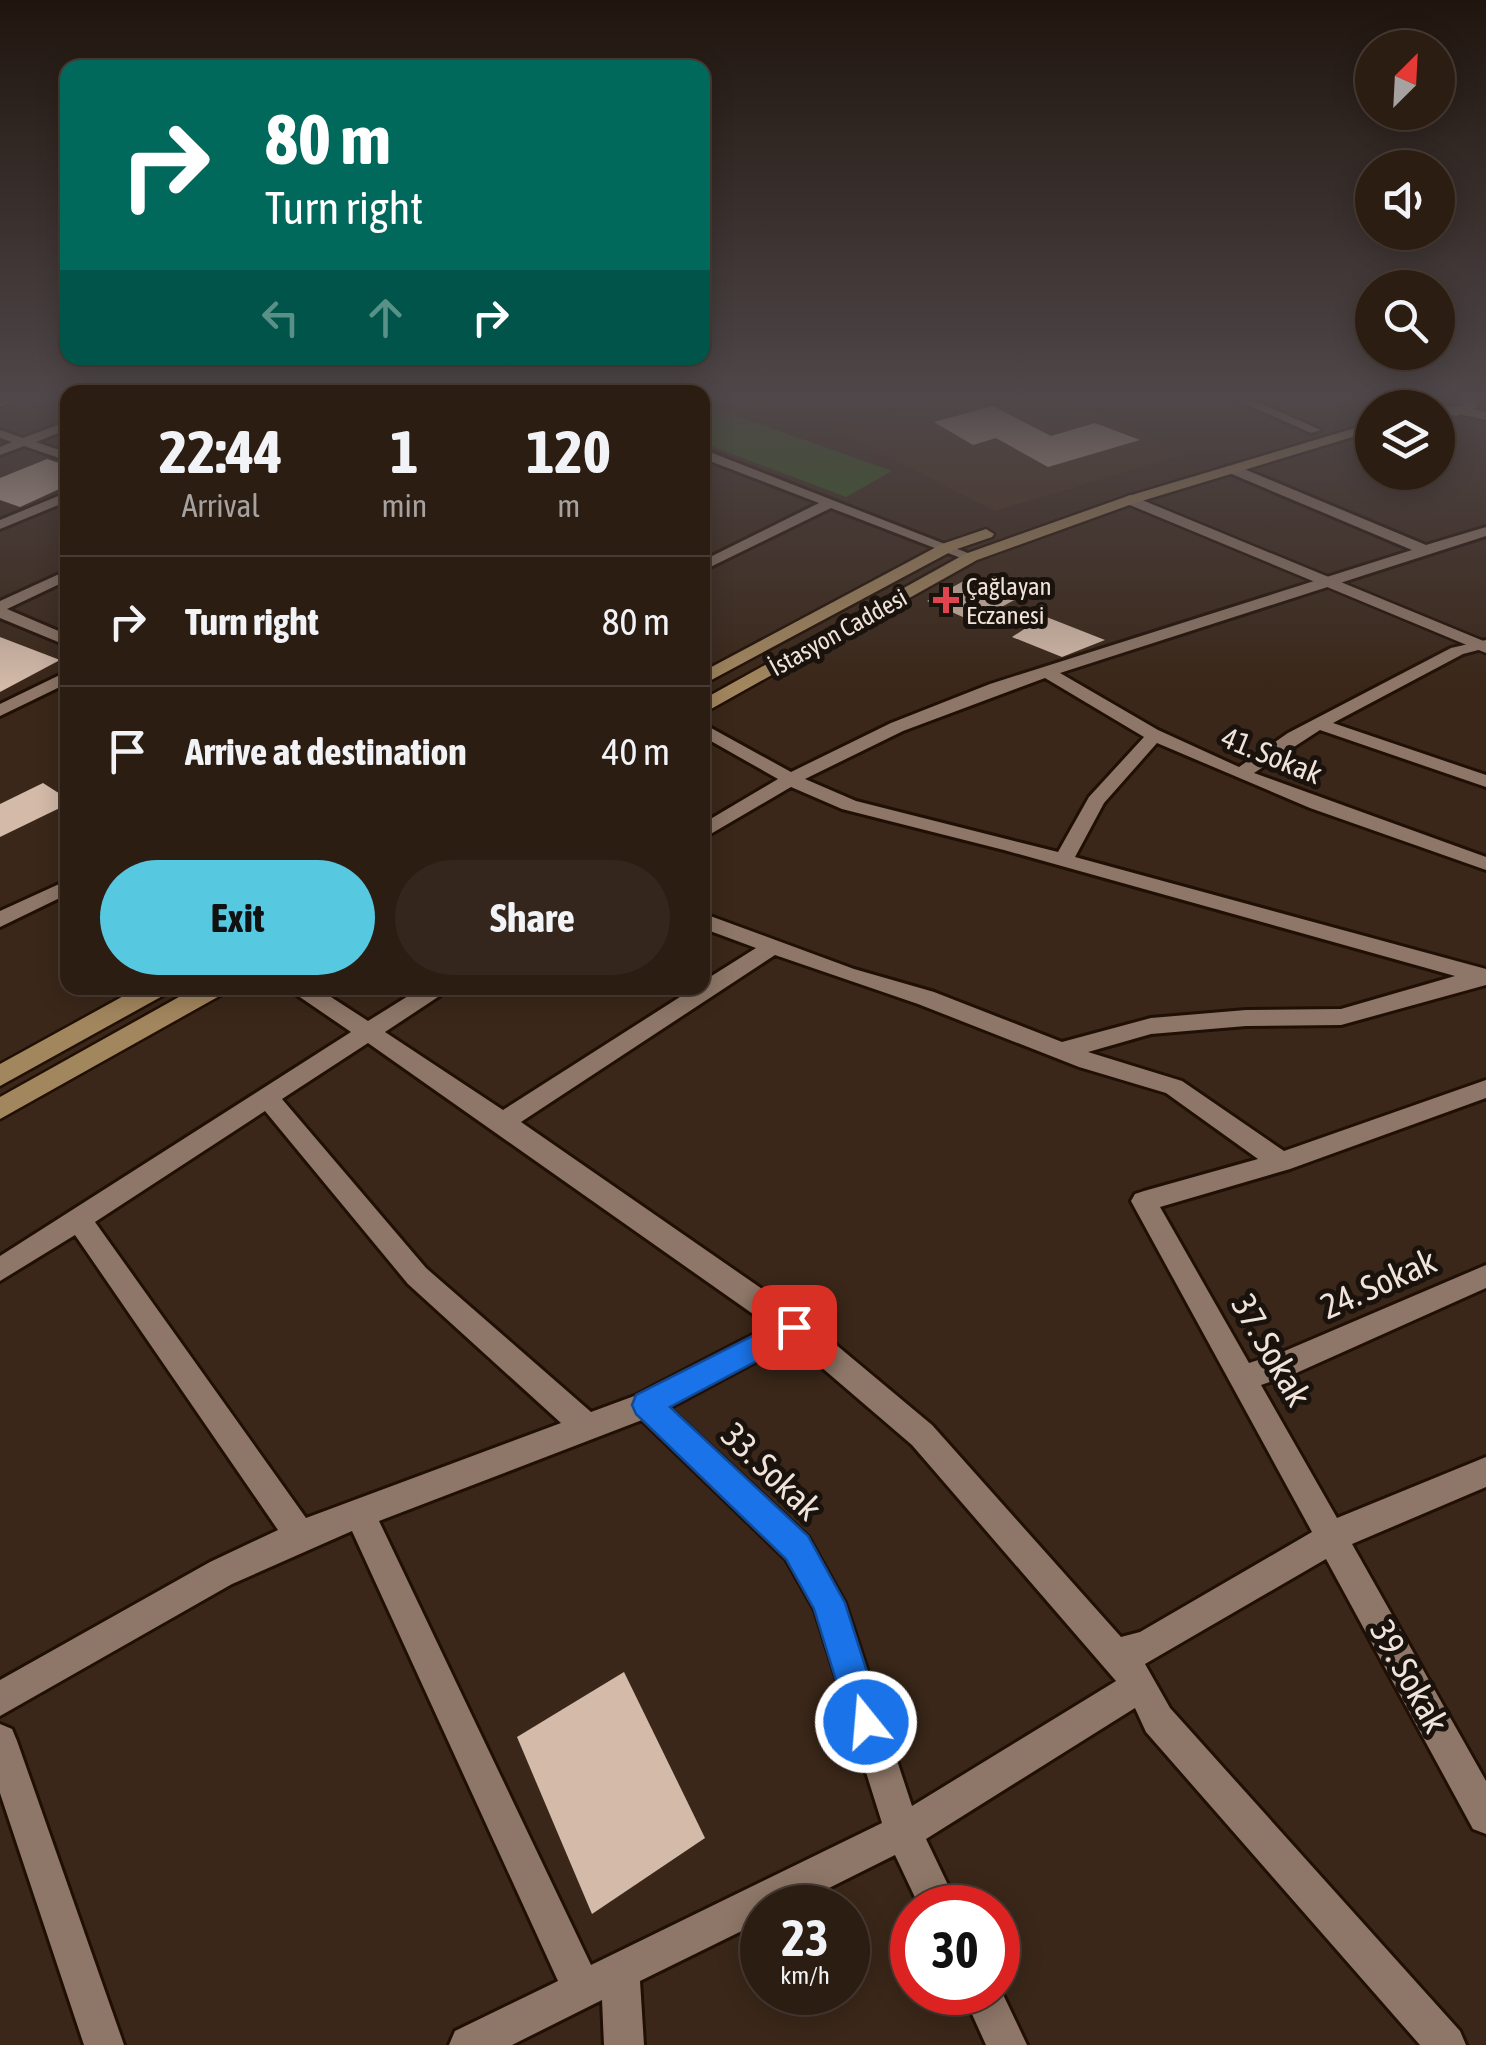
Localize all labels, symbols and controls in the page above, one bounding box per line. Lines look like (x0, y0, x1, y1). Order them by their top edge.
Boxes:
north arrow (1355, 30, 1455, 130)
map controls (1355, 30, 1455, 490)
text: 80 m (265, 99, 391, 179)
icon: right (100, 100, 230, 230)
button: sound (1355, 150, 1455, 250)
text: Turn right (265, 182, 423, 234)
button: search (1355, 270, 1455, 370)
icon: left (253, 290, 308, 345)
icon: ahead (358, 290, 413, 345)
icon: right (463, 290, 518, 345)
button: layers (1355, 390, 1455, 490)
text: 22:44 (159, 417, 282, 486)
text: 1 (390, 417, 419, 486)
text: 120 (526, 417, 611, 486)
text: Arrival (182, 487, 260, 524)
text: min (381, 487, 427, 524)
text: m (557, 487, 580, 524)
place label: Çağlayan Eczanesi (966, 572, 1052, 629)
street label: İstasyon Caddesi (764, 583, 912, 681)
marker: Çağlayan Eczanesi (935, 589, 957, 611)
icon: right (100, 594, 155, 649)
text: Turn right (185, 600, 319, 643)
text: 80 m (602, 600, 670, 643)
street label: 41. Sokak (1217, 720, 1327, 790)
icon: arrive (100, 724, 155, 779)
text: Arrive at destination (185, 730, 467, 773)
text: 40 m (602, 730, 670, 773)
button: Exit (100, 860, 375, 975)
button: Share (395, 860, 670, 975)
street label: 24. Sokak (1314, 1240, 1442, 1326)
pin (752, 1285, 837, 1370)
street label: 37. Sokak (1224, 1287, 1320, 1413)
icon: arrive (767, 1300, 822, 1355)
street label: 33. Sokak (714, 1414, 830, 1528)
street label: 39. Sokak (1363, 1613, 1457, 1739)
position arrow (814, 1670, 918, 1774)
speed limit sign: 30 (890, 1885, 1020, 2015)
text: 23 (781, 1909, 828, 1967)
text: km/h (780, 1961, 830, 1989)

